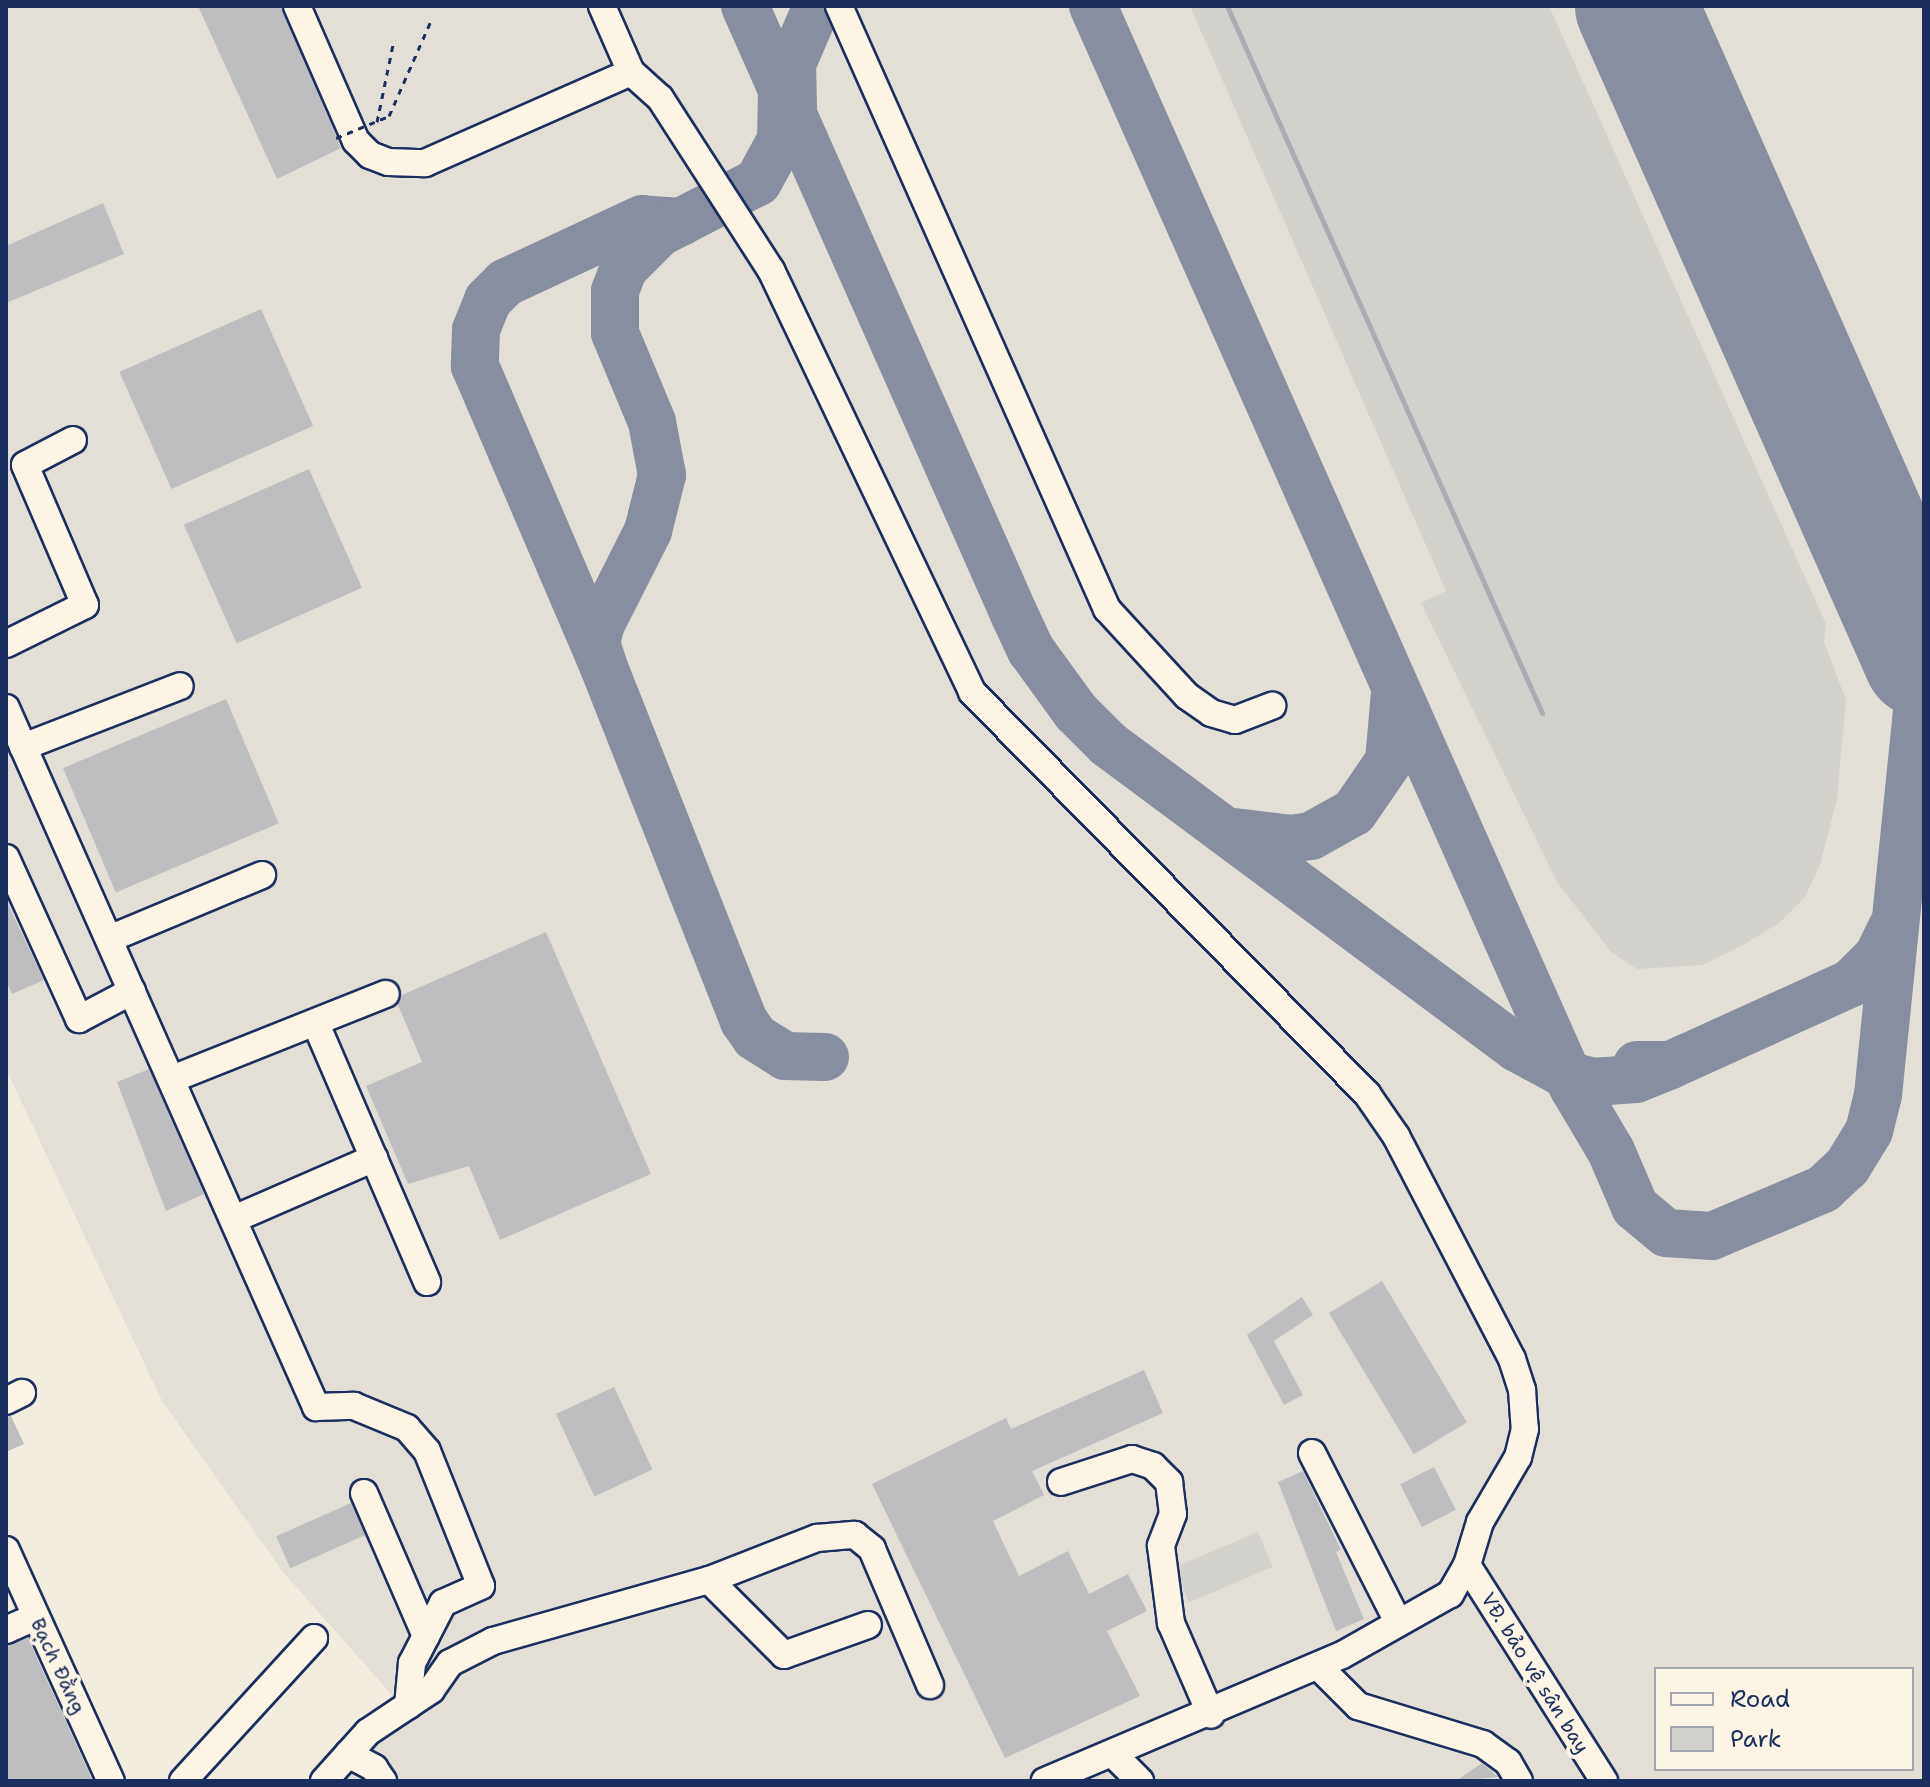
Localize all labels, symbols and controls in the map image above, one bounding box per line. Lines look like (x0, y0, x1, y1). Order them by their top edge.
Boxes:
street label: VĐ. bảo vệ sân bay (1476, 1588, 1594, 1758)
street label: Bạch Đằng (25, 1614, 91, 1718)
legend (1654, 1667, 1914, 1771)
text: Road (1730, 1683, 1790, 1715)
text: Park (1730, 1723, 1782, 1755)

